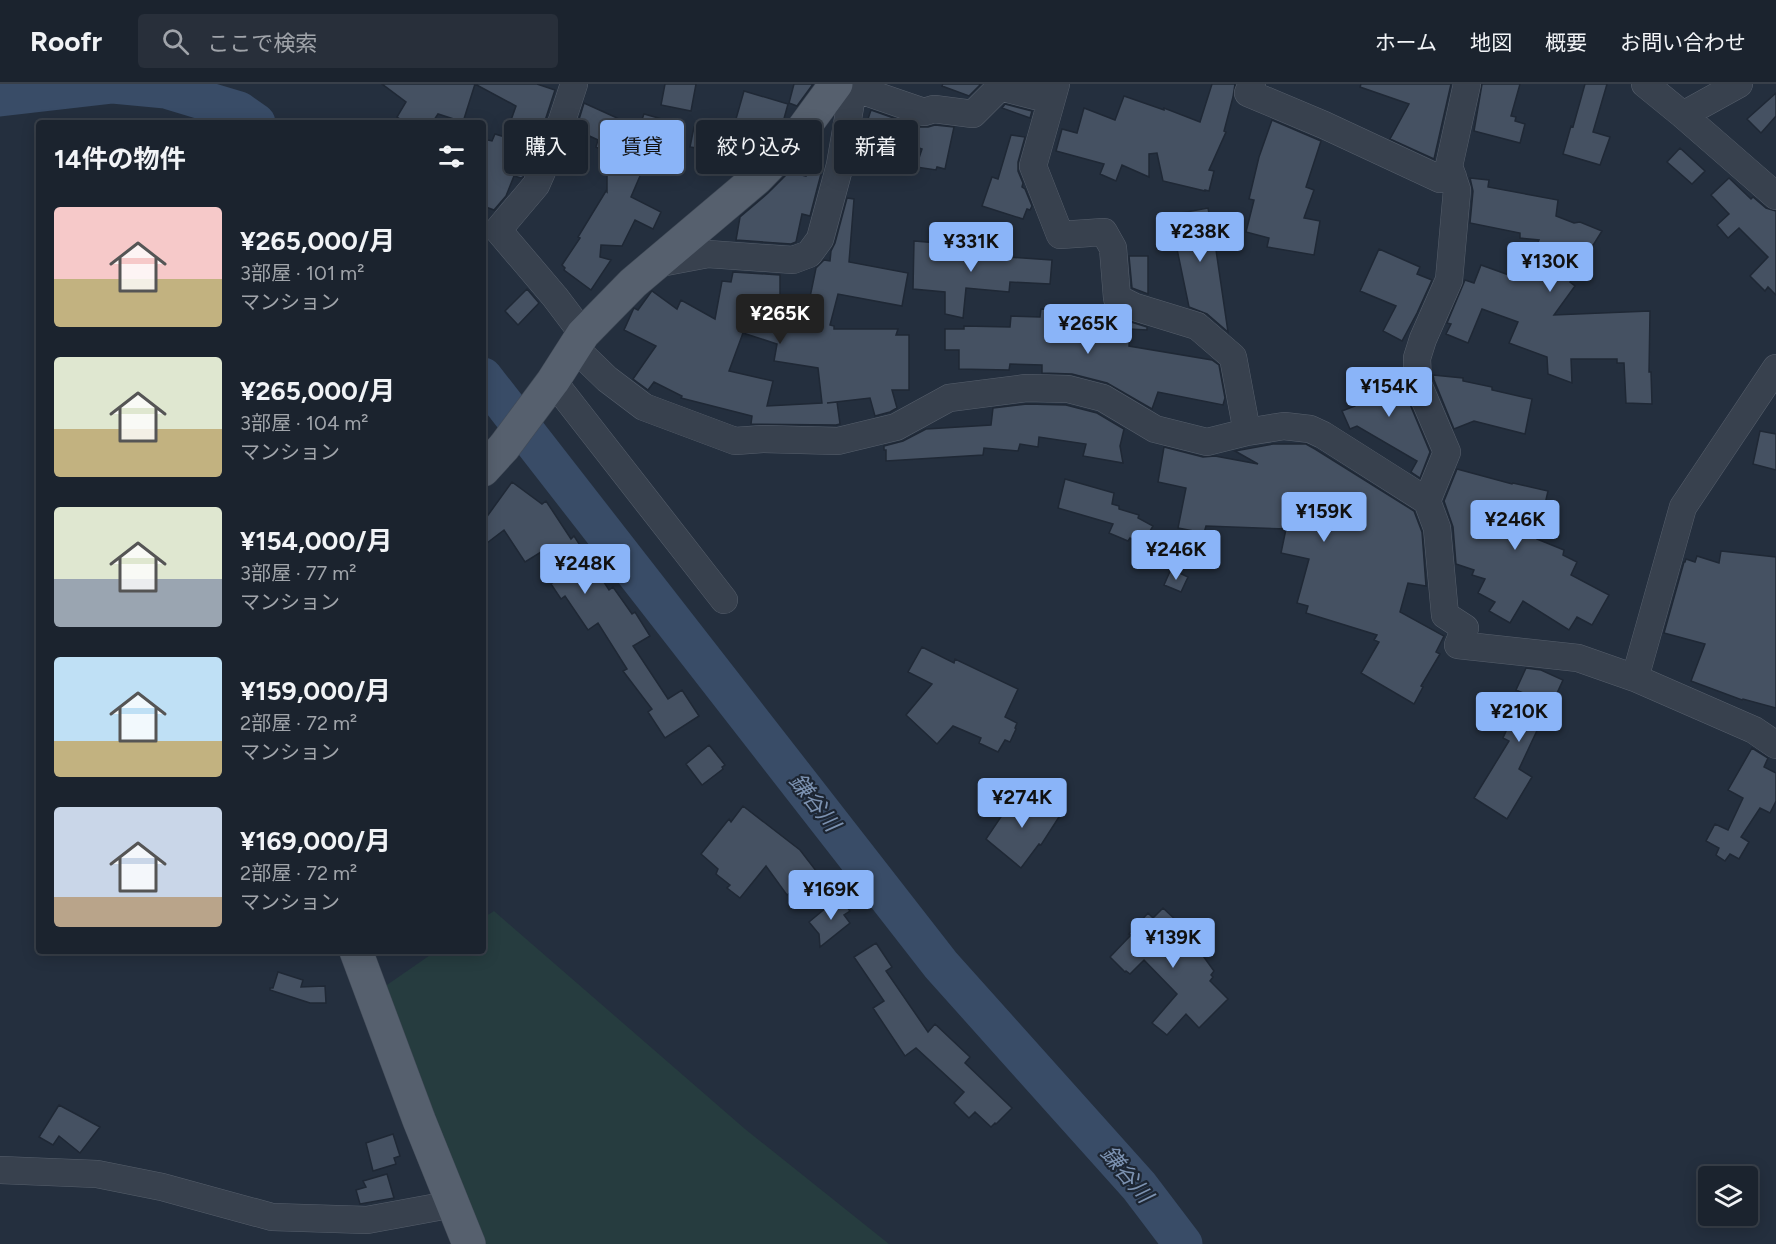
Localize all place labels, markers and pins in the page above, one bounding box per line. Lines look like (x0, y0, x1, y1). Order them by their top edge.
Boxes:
pin: ¥238K (1158, 212, 1242, 263)
pin: ¥331K (929, 222, 1013, 273)
pin: ¥130K (1508, 242, 1592, 293)
pin: ¥265K (738, 294, 822, 345)
pin: ¥265K (1046, 304, 1130, 355)
pin: ¥154K (1347, 367, 1431, 418)
pin: ¥159K (1282, 492, 1366, 543)
pin: ¥246K (1473, 500, 1557, 551)
pin: ¥246K (1134, 530, 1218, 581)
pin: ¥248K (543, 544, 627, 595)
pin: ¥210K (1477, 692, 1561, 743)
pin: ¥274K (980, 778, 1064, 829)
pin: ¥169K (789, 870, 873, 921)
pin: ¥139K (1131, 918, 1215, 969)

